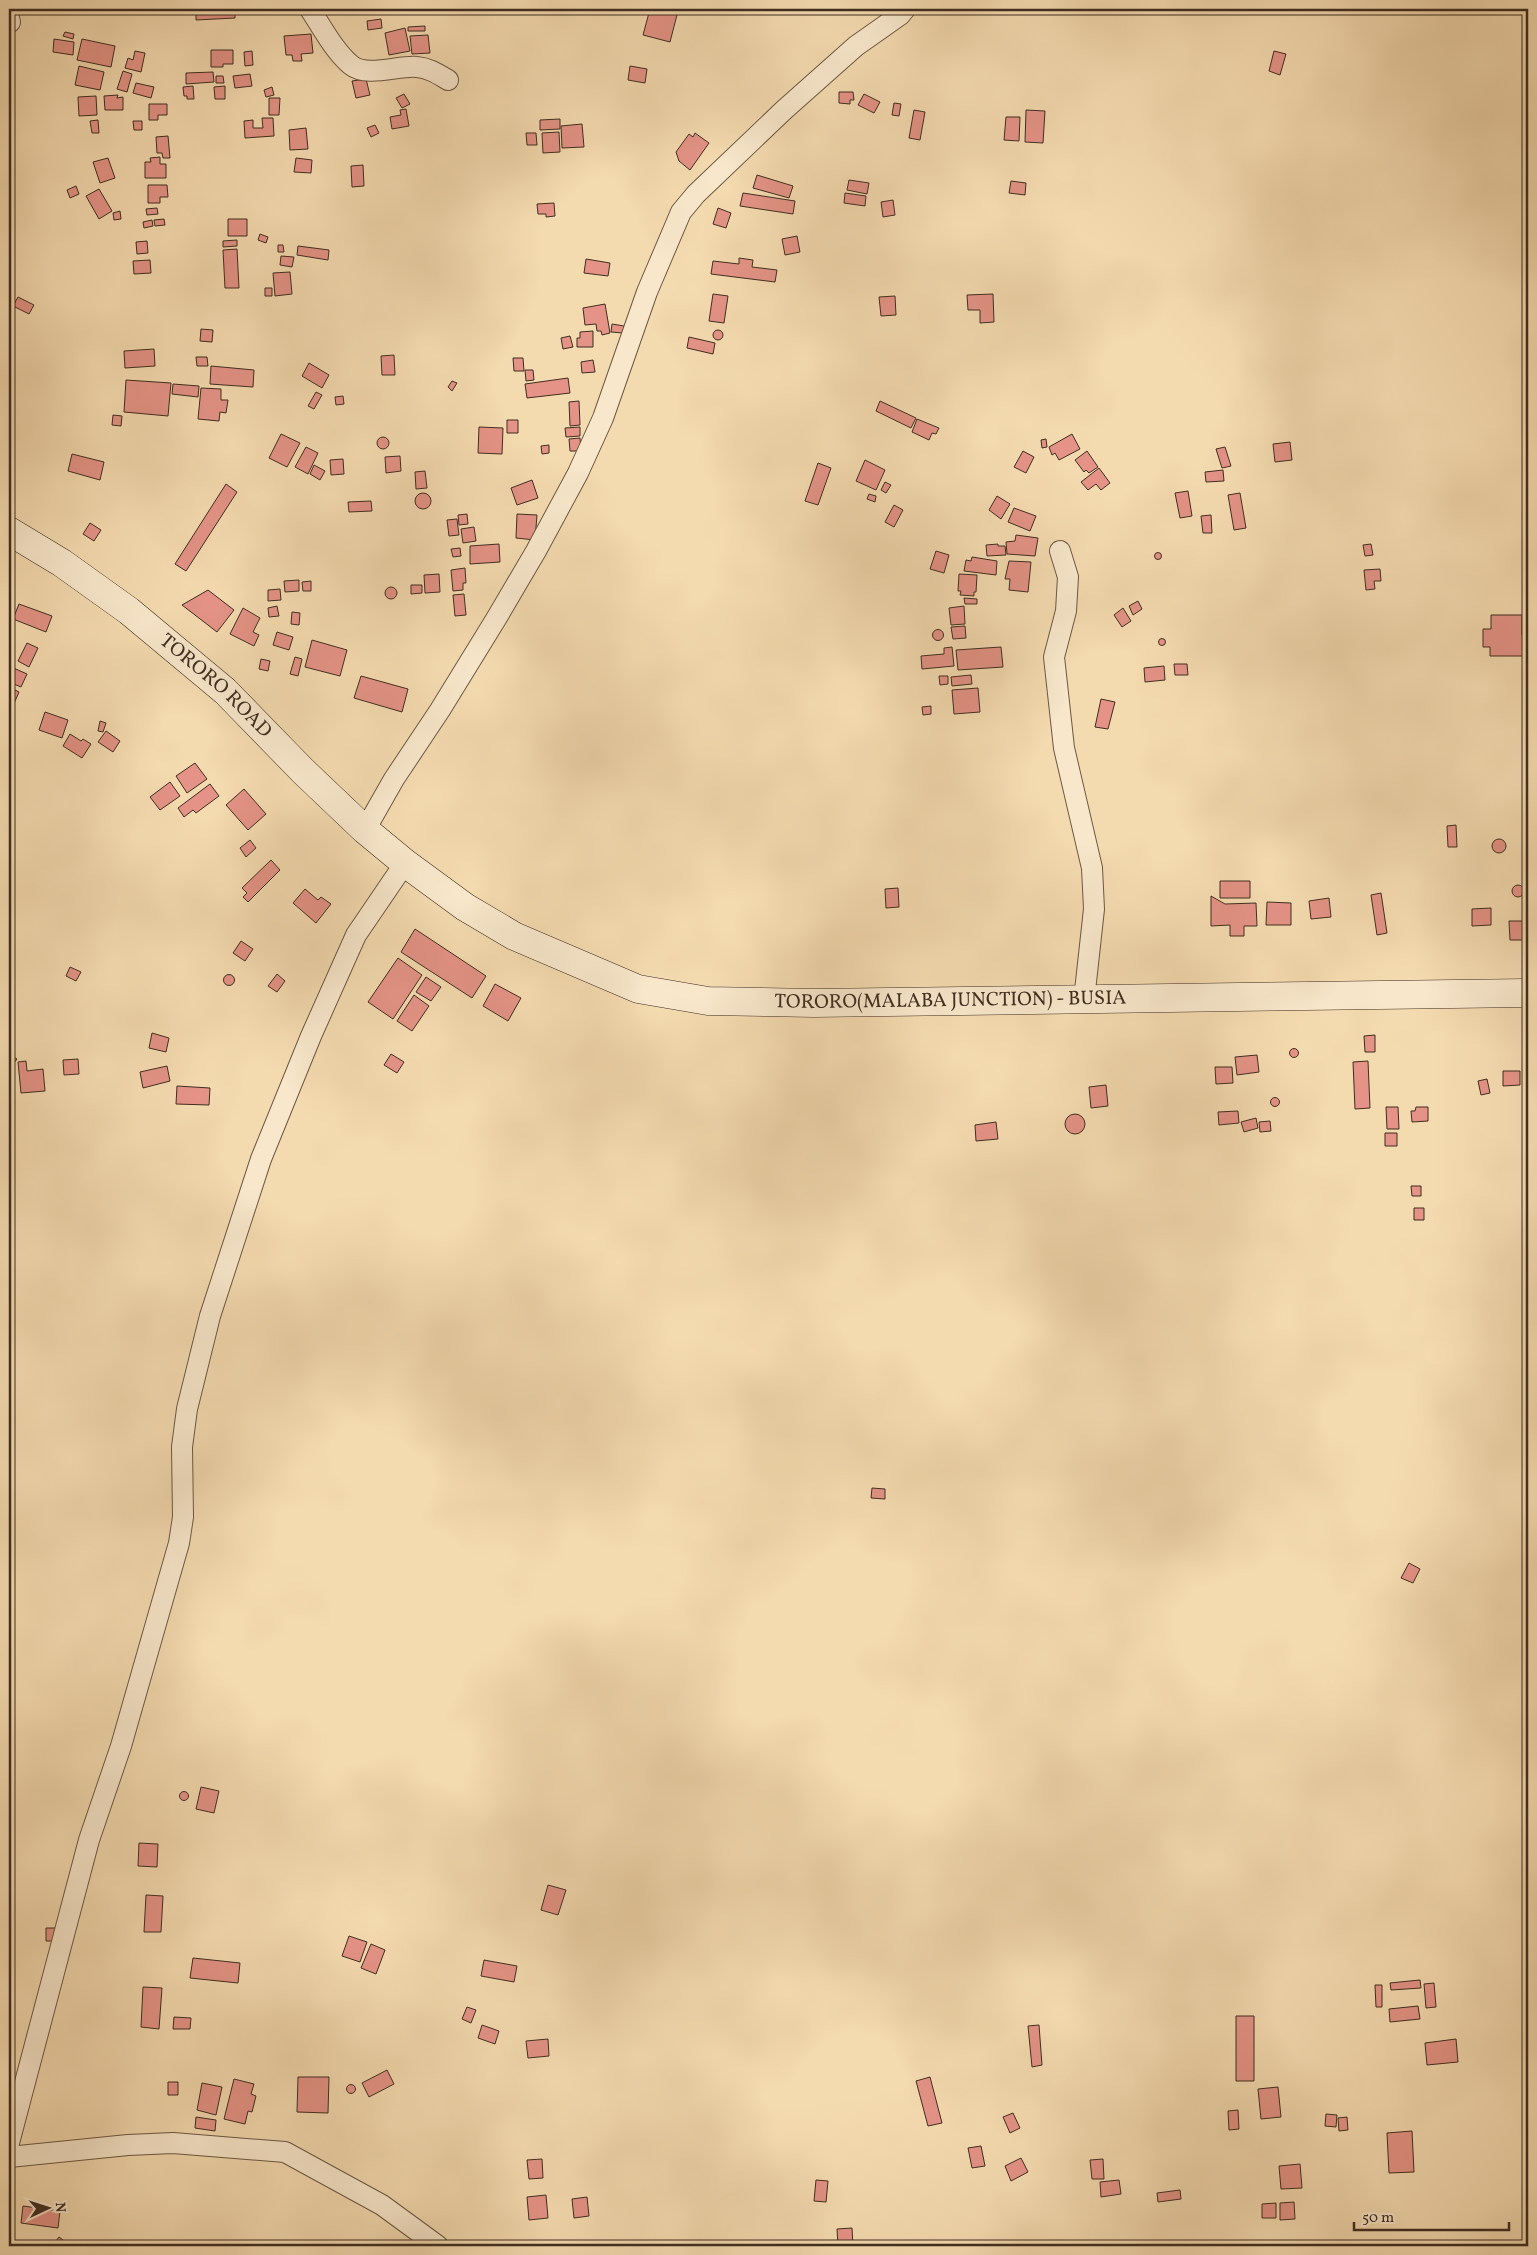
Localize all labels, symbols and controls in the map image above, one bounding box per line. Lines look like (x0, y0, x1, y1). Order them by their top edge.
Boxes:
street label: TORORO ROAD (153, 628, 278, 745)
street label: TORORO(MALABA JUNCTION) - BUSIA (774, 985, 1126, 1017)
north arrow (22, 2182, 72, 2232)
scale bar (1354, 2200, 1510, 2232)
text: N (50, 2201, 69, 2213)
text: 50 m (1362, 2208, 1394, 2229)

